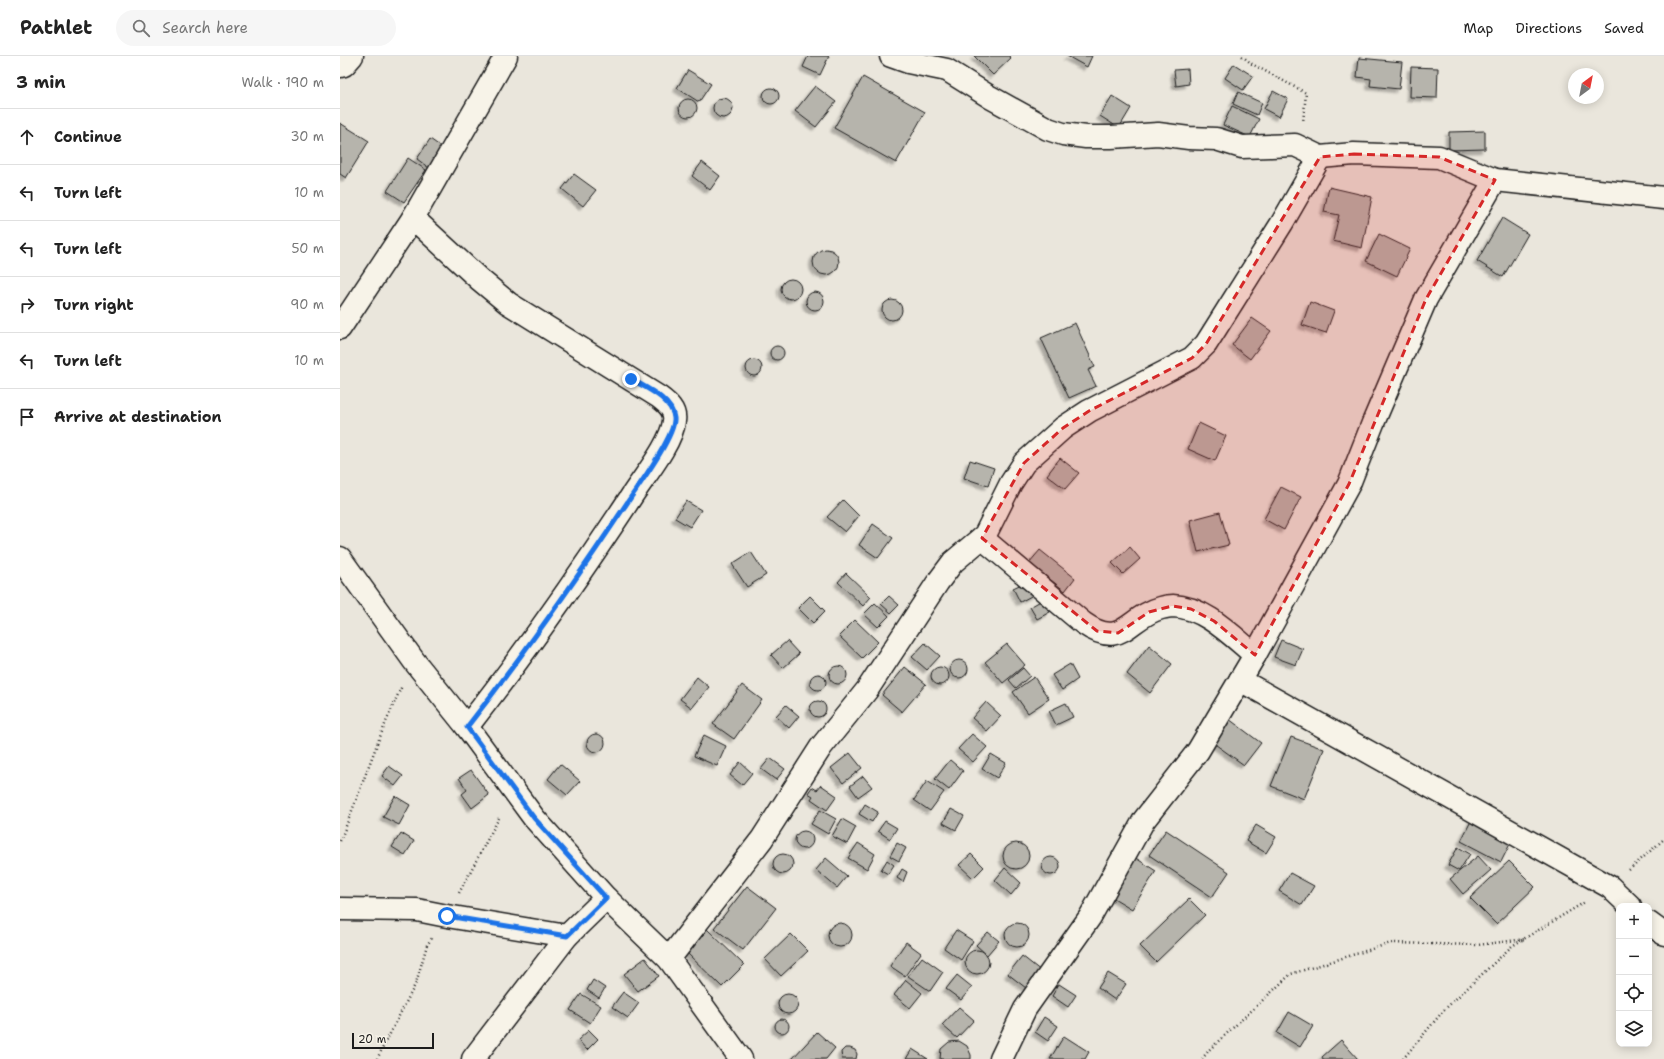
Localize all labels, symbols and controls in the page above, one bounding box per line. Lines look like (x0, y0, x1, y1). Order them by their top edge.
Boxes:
search box (116, 10, 396, 46)
text: Pathlet (20, 15, 92, 40)
icon: search (130, 17, 152, 39)
text: Search here (162, 18, 248, 38)
text: Map (1464, 19, 1494, 37)
text: Directions (1516, 19, 1582, 37)
text: Saved (1604, 19, 1644, 37)
north arrow (1568, 68, 1604, 104)
text: 3 min (16, 71, 66, 93)
text: Walk · 190 m (242, 74, 324, 91)
icon: ahead (16, 126, 38, 148)
text: Continue (54, 127, 122, 147)
text: 30 m (290, 128, 324, 145)
icon: left (16, 182, 38, 204)
text: Turn left (54, 183, 122, 203)
text: 10 m (294, 184, 324, 201)
icon: left (16, 238, 38, 260)
text: Turn left (54, 239, 122, 259)
text: 50 m (291, 240, 324, 257)
icon: right (16, 294, 38, 316)
text: Turn right (54, 295, 134, 315)
text: 90 m (290, 296, 324, 313)
icon: left (16, 350, 38, 372)
text: Turn left (54, 351, 122, 371)
text: 10 m (294, 352, 324, 369)
route end (622, 370, 640, 388)
icon: arrive (16, 406, 38, 428)
text: Arrive at destination (54, 407, 222, 427)
map controls (1616, 903, 1652, 1047)
button: + (1616, 903, 1652, 939)
route start (438, 907, 456, 925)
button: − (1616, 939, 1652, 975)
button: locate (1616, 975, 1652, 1011)
button: layers (1616, 1011, 1652, 1047)
scale bar (352, 1031, 434, 1050)
text: 20 m (358, 1032, 386, 1047)

